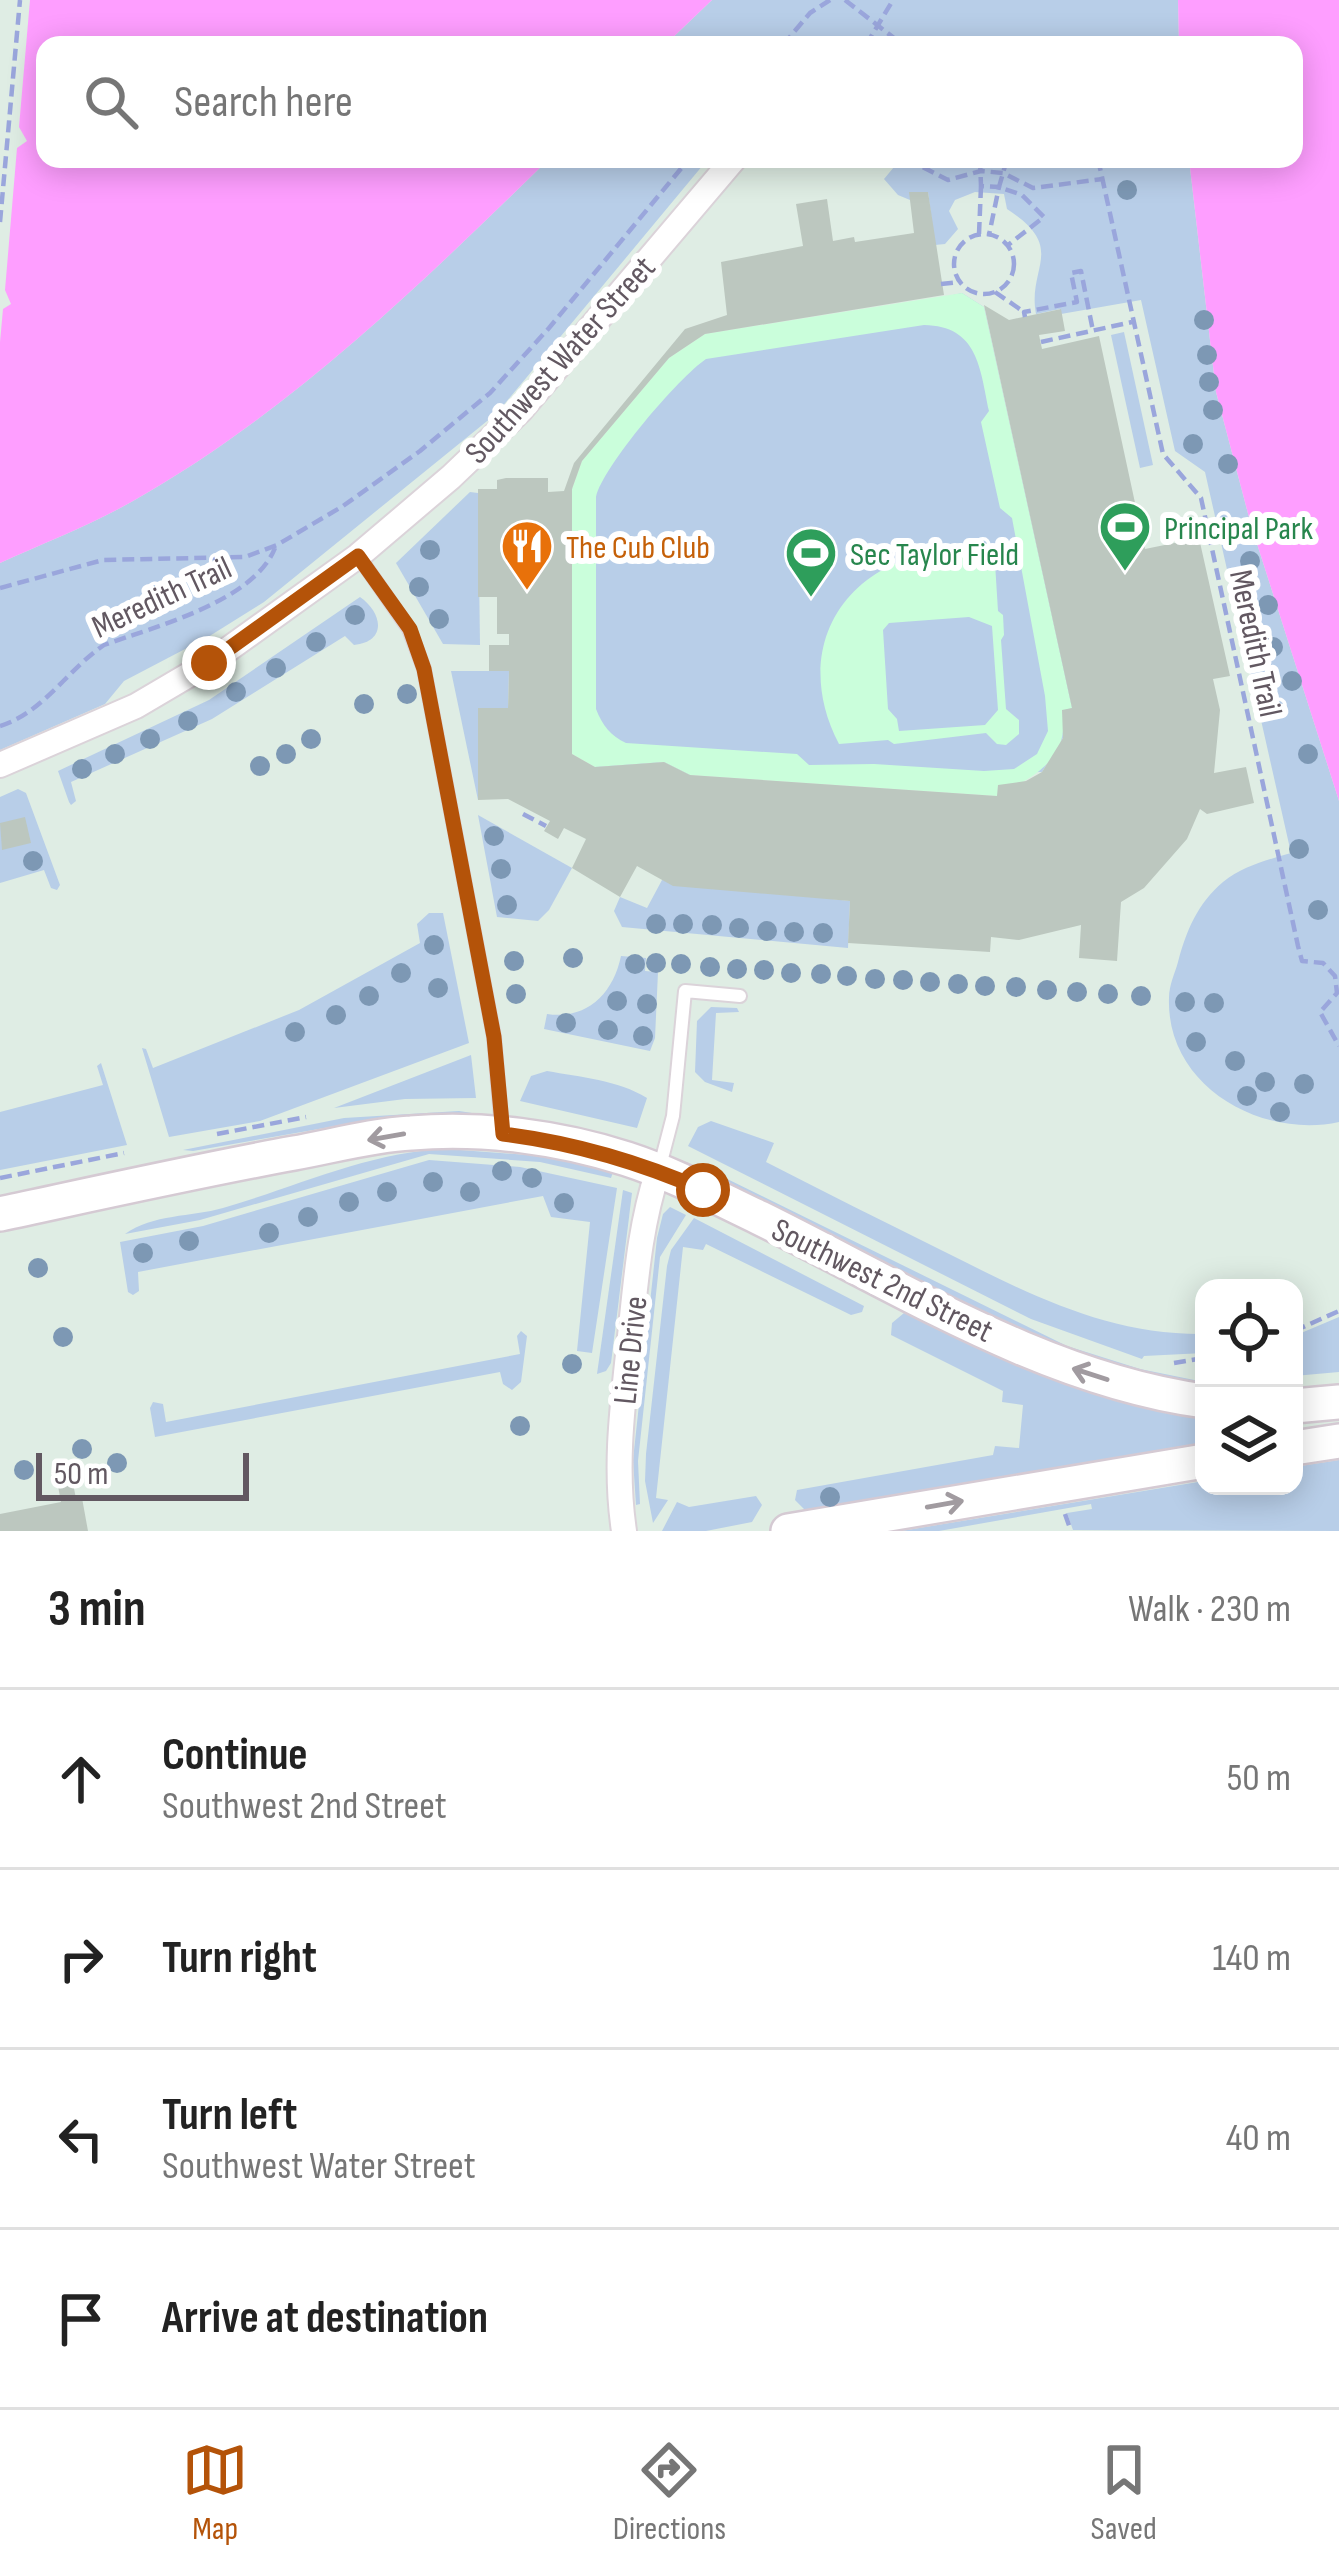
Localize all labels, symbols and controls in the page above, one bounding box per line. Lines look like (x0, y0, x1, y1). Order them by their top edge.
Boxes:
search box (36, 36, 1303, 168)
icon: search (78, 69, 144, 135)
text: Search here (174, 75, 353, 130)
street label: Southwest Water Street (457, 248, 664, 472)
sports icon: Principal Park (1097, 499, 1153, 573)
place label: Principal Park (1164, 509, 1313, 549)
restaurant icon: The Cub Club (499, 518, 555, 592)
sports icon: Sec Taylor Field (783, 525, 839, 599)
place label: The Cub Club (566, 528, 710, 568)
place label: Sec Taylor Field (850, 535, 1019, 575)
street label: Meredith Trail (86, 548, 238, 647)
street label: Meredith Trail (1220, 566, 1290, 721)
route end (182, 636, 236, 690)
one-way arrow (368, 1126, 407, 1149)
route start (676, 1163, 730, 1217)
street label: Southwest 2nd Street (765, 1210, 999, 1352)
map controls (1195, 1279, 1303, 1495)
button: locate (1195, 1279, 1303, 1387)
street label: Line Drive (605, 1294, 657, 1406)
one-way arrow (1072, 1362, 1110, 1384)
button: layers (1195, 1387, 1303, 1495)
scale bar (36, 1447, 249, 1500)
text: 50 m (54, 1454, 108, 1494)
one-way arrow (925, 1492, 964, 1515)
text: 3 min (48, 1579, 146, 1640)
text: Walk · 230 m (1128, 1586, 1291, 1633)
text: Continue (162, 1728, 308, 1783)
icon: ahead (48, 1746, 114, 1812)
text: 50 m (1227, 1755, 1291, 1802)
text: Southwest 2nd Street (162, 1783, 447, 1830)
icon: right (48, 1926, 114, 1992)
text: Turn right (162, 1931, 317, 1986)
text: 140 m (1212, 1935, 1291, 1982)
text: Turn left (162, 2088, 297, 2143)
icon: left (48, 2106, 114, 2172)
text: 40 m (1226, 2115, 1291, 2162)
text: Southwest Water Street (162, 2143, 476, 2190)
icon: arrive (48, 2286, 114, 2352)
text: Arrive at destination (162, 2291, 488, 2346)
tab: Map (182, 2437, 248, 2549)
tab: Directions (613, 2437, 726, 2549)
tab: Saved (1091, 2437, 1157, 2549)

